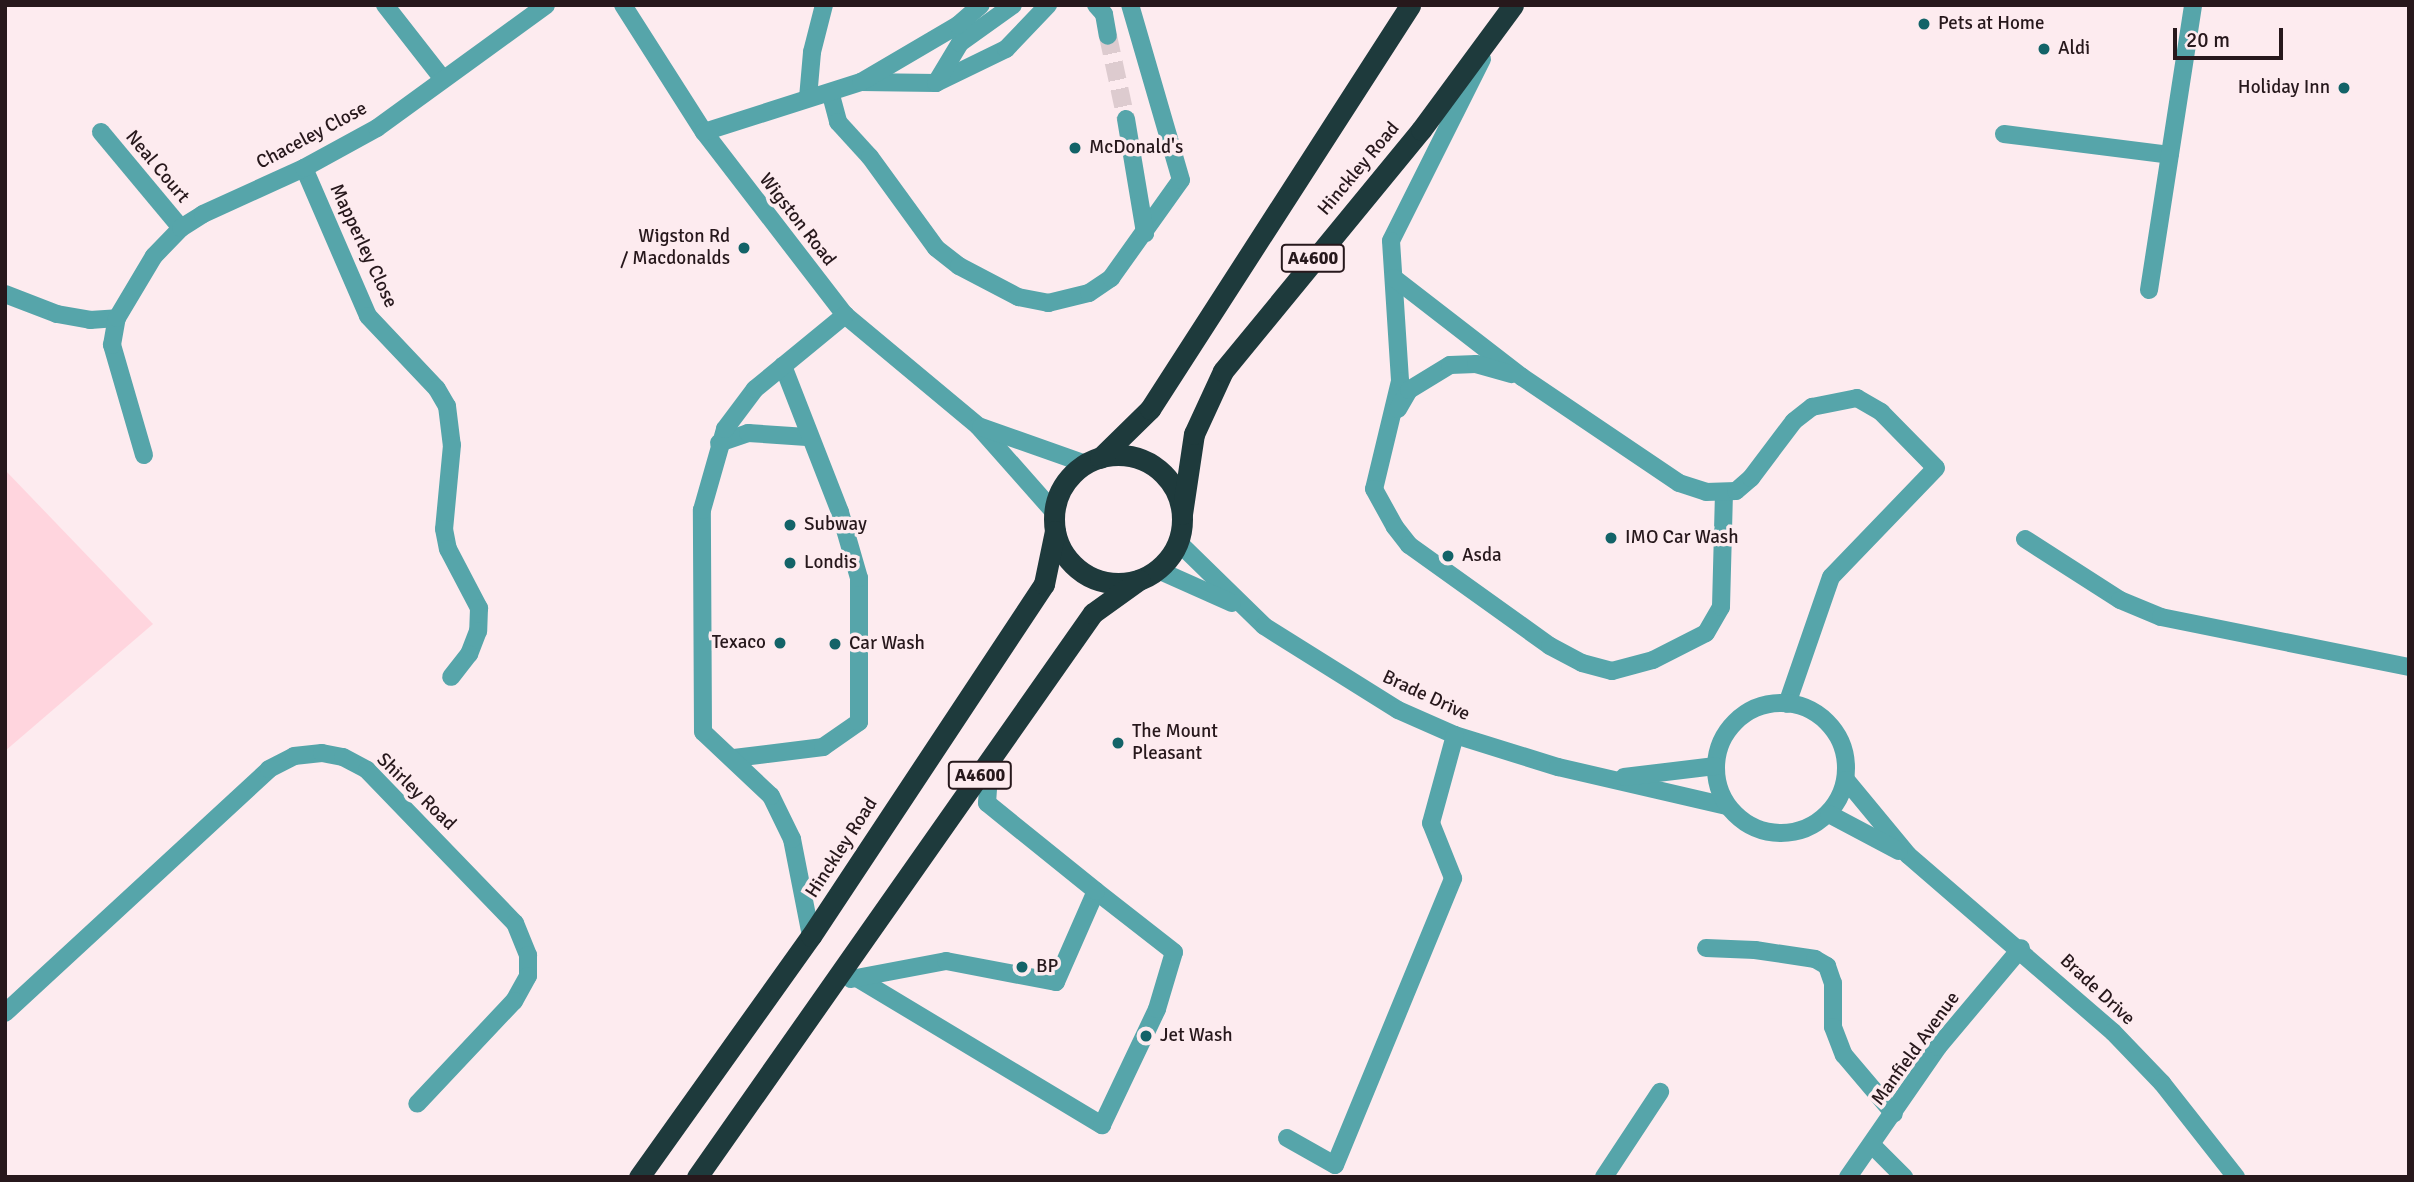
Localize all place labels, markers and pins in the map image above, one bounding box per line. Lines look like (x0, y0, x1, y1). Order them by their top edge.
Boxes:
place label: Pets at Home (1938, 13, 2045, 35)
marker: Pets at Home (1916, 16, 1932, 32)
place label: Aldi (2058, 38, 2090, 60)
marker: Aldi (2036, 41, 2052, 57)
place label: Holiday Inn (2238, 77, 2330, 99)
marker: Holiday Inn (2336, 80, 2352, 96)
place label: McDonald's (1089, 137, 1183, 159)
marker: McDonald's (1067, 140, 1083, 156)
place label: Wigston Rd / Macdonalds (620, 226, 730, 270)
marker: Wigston Rd / Macdonalds (736, 240, 752, 256)
place label: Subway (804, 514, 867, 536)
marker: Subway (782, 517, 798, 533)
place label: IMO Car Wash (1625, 527, 1738, 549)
marker: IMO Car Wash (1603, 530, 1619, 546)
place label: Asda (1462, 545, 1502, 567)
marker: Asda (1440, 548, 1456, 564)
place label: Londis (804, 552, 857, 574)
marker: Londis (782, 555, 798, 571)
place label: Texaco (712, 632, 766, 654)
place label: Car Wash (849, 633, 925, 655)
marker: Texaco (772, 635, 788, 651)
marker: Car Wash (827, 636, 843, 652)
place label: The Mount Pleasant (1132, 721, 1218, 765)
marker: The Mount Pleasant (1110, 735, 1126, 751)
place label: BP (1036, 956, 1058, 978)
marker: BP (1014, 959, 1030, 975)
place label: Jet Wash (1160, 1025, 1233, 1047)
marker: Jet Wash (1138, 1028, 1154, 1044)

